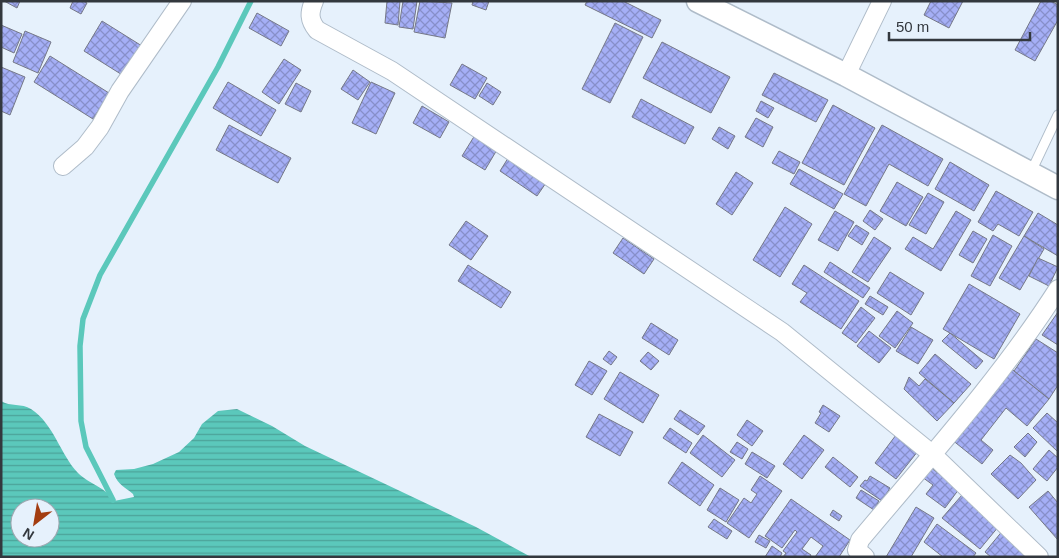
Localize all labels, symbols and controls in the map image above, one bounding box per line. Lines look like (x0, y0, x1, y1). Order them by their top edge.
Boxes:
scale bar (889, 10, 1030, 42)
text: 50 m (896, 18, 929, 35)
north arrow (10, 498, 60, 548)
text: N (20, 525, 37, 544)

